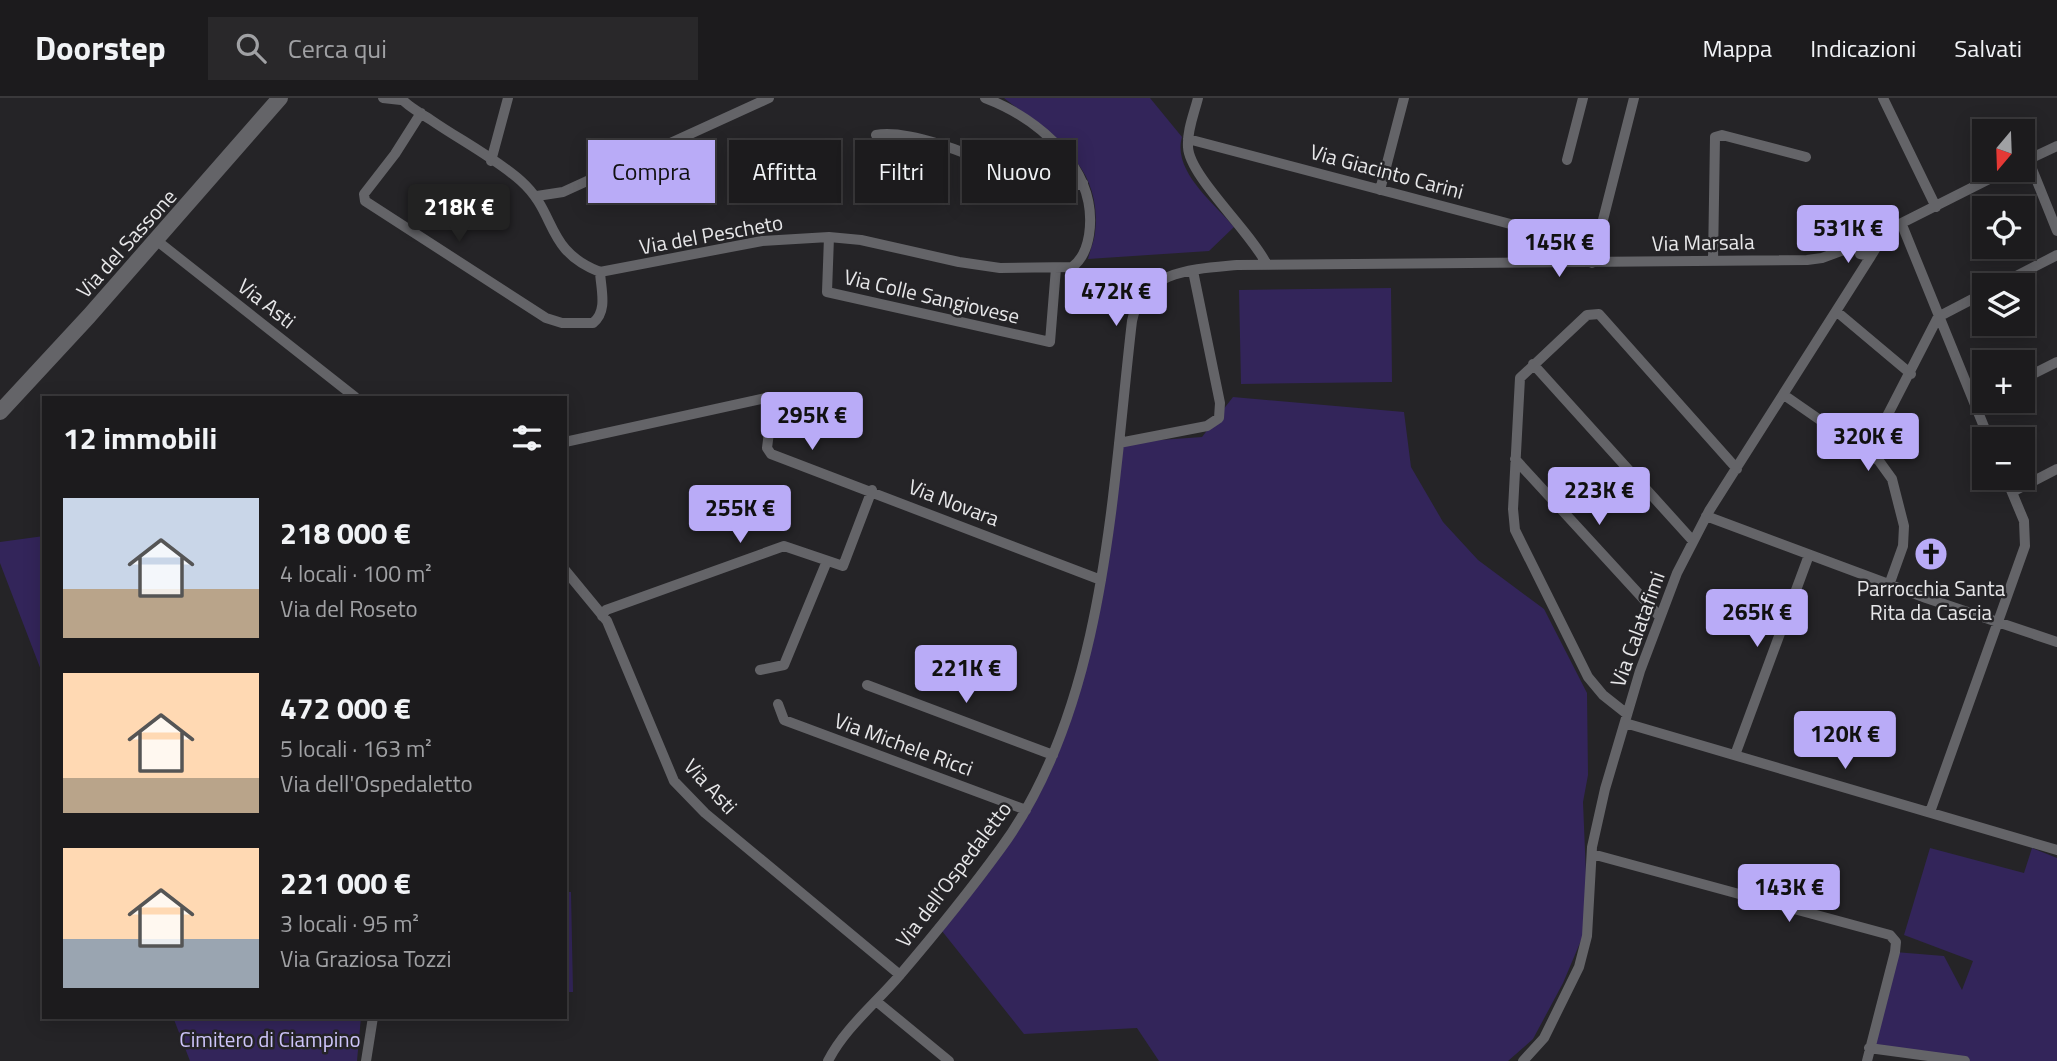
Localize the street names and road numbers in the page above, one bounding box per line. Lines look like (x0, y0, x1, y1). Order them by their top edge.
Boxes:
street label: Via Giacinto Carini (1307, 135, 1467, 207)
street label: Via del Sassone (68, 181, 184, 305)
street label: Via del Pescheto (637, 206, 785, 262)
street label: Via Marsala (1651, 225, 1755, 259)
street label: Via Colle Sangiovese (841, 260, 1023, 332)
street label: Via Asti (231, 270, 303, 336)
street label: Via Novara (904, 470, 1005, 534)
street label: Via Calatafimi (1601, 567, 1673, 691)
street label: Via Michele Ricci (830, 704, 978, 784)
street label: Via Asti (677, 751, 745, 821)
street label: Via dell'Ospedaletto (887, 794, 1019, 954)

